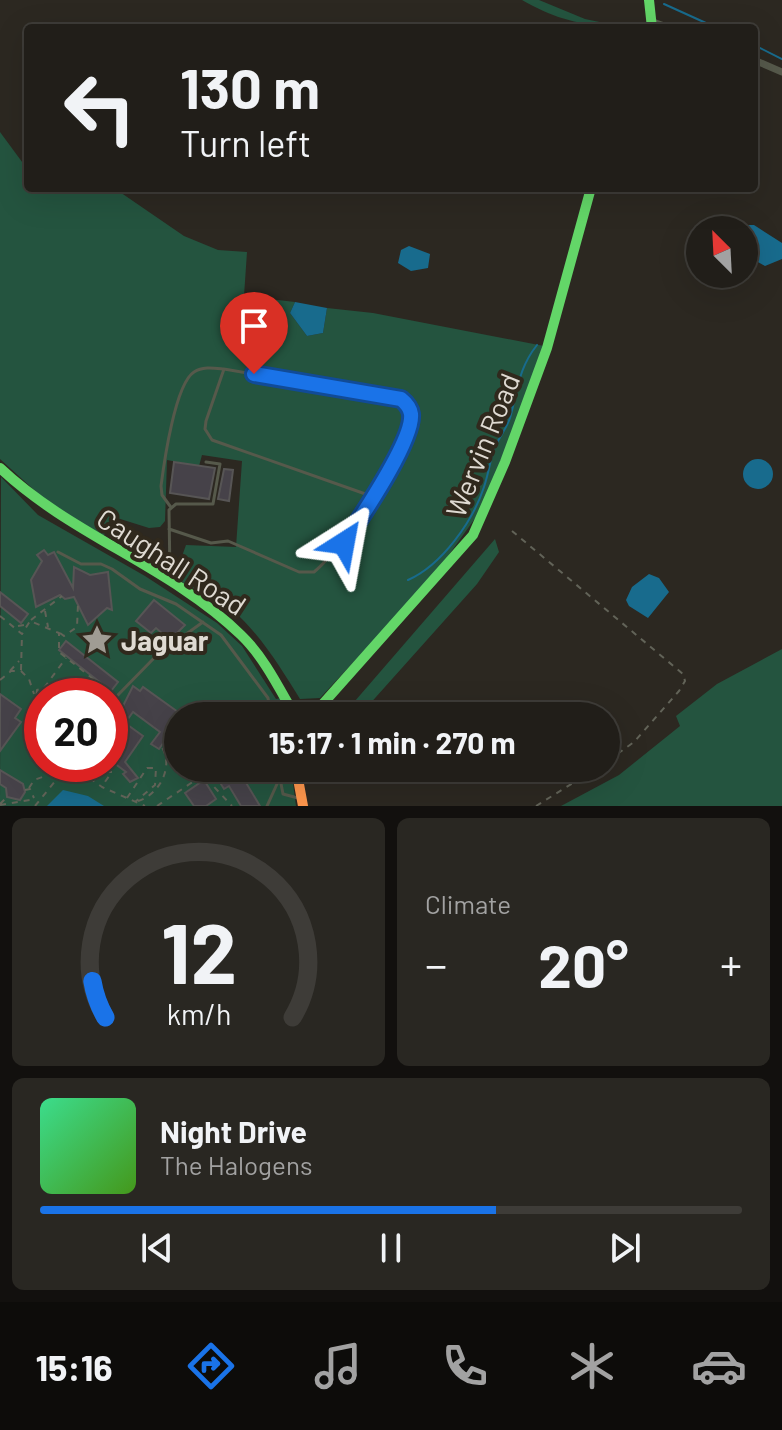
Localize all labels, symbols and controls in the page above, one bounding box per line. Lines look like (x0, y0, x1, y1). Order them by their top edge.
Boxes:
text: 130 m (180, 53, 320, 120)
icon: left (48, 56, 152, 160)
text: Turn left (180, 121, 311, 164)
north arrow (686, 216, 758, 288)
map controls (686, 216, 758, 288)
pin (220, 292, 288, 374)
icon: arrive (232, 304, 276, 348)
street label: Wervin Road (438, 368, 526, 522)
street label: Caughall Road (91, 500, 253, 622)
position arrow (302, 501, 386, 585)
place icon: Jaguar (80, 623, 114, 657)
place label: Jaguar (121, 623, 209, 657)
speed limit sign: 20 (24, 678, 128, 782)
text: 15:17 · 1 min · 270 m (269, 724, 515, 760)
text: Climate (425, 888, 511, 919)
text: 12 (160, 901, 237, 1001)
text: 20° (538, 928, 629, 1000)
text: − (425, 937, 447, 990)
text: + (720, 937, 742, 990)
text: km/h (166, 996, 231, 1031)
text: Night Drive (160, 1113, 307, 1149)
text: The Halogens (160, 1149, 312, 1180)
icon: previous (135, 1226, 179, 1270)
icon: pause (369, 1226, 413, 1270)
icon: next (603, 1226, 647, 1270)
icon: directions (183, 1338, 239, 1394)
icon: music (310, 1338, 366, 1394)
icon: phone (437, 1338, 493, 1394)
icon: climate (564, 1338, 620, 1394)
icon: car (691, 1338, 747, 1394)
text: 15:16 (35, 1345, 113, 1388)

